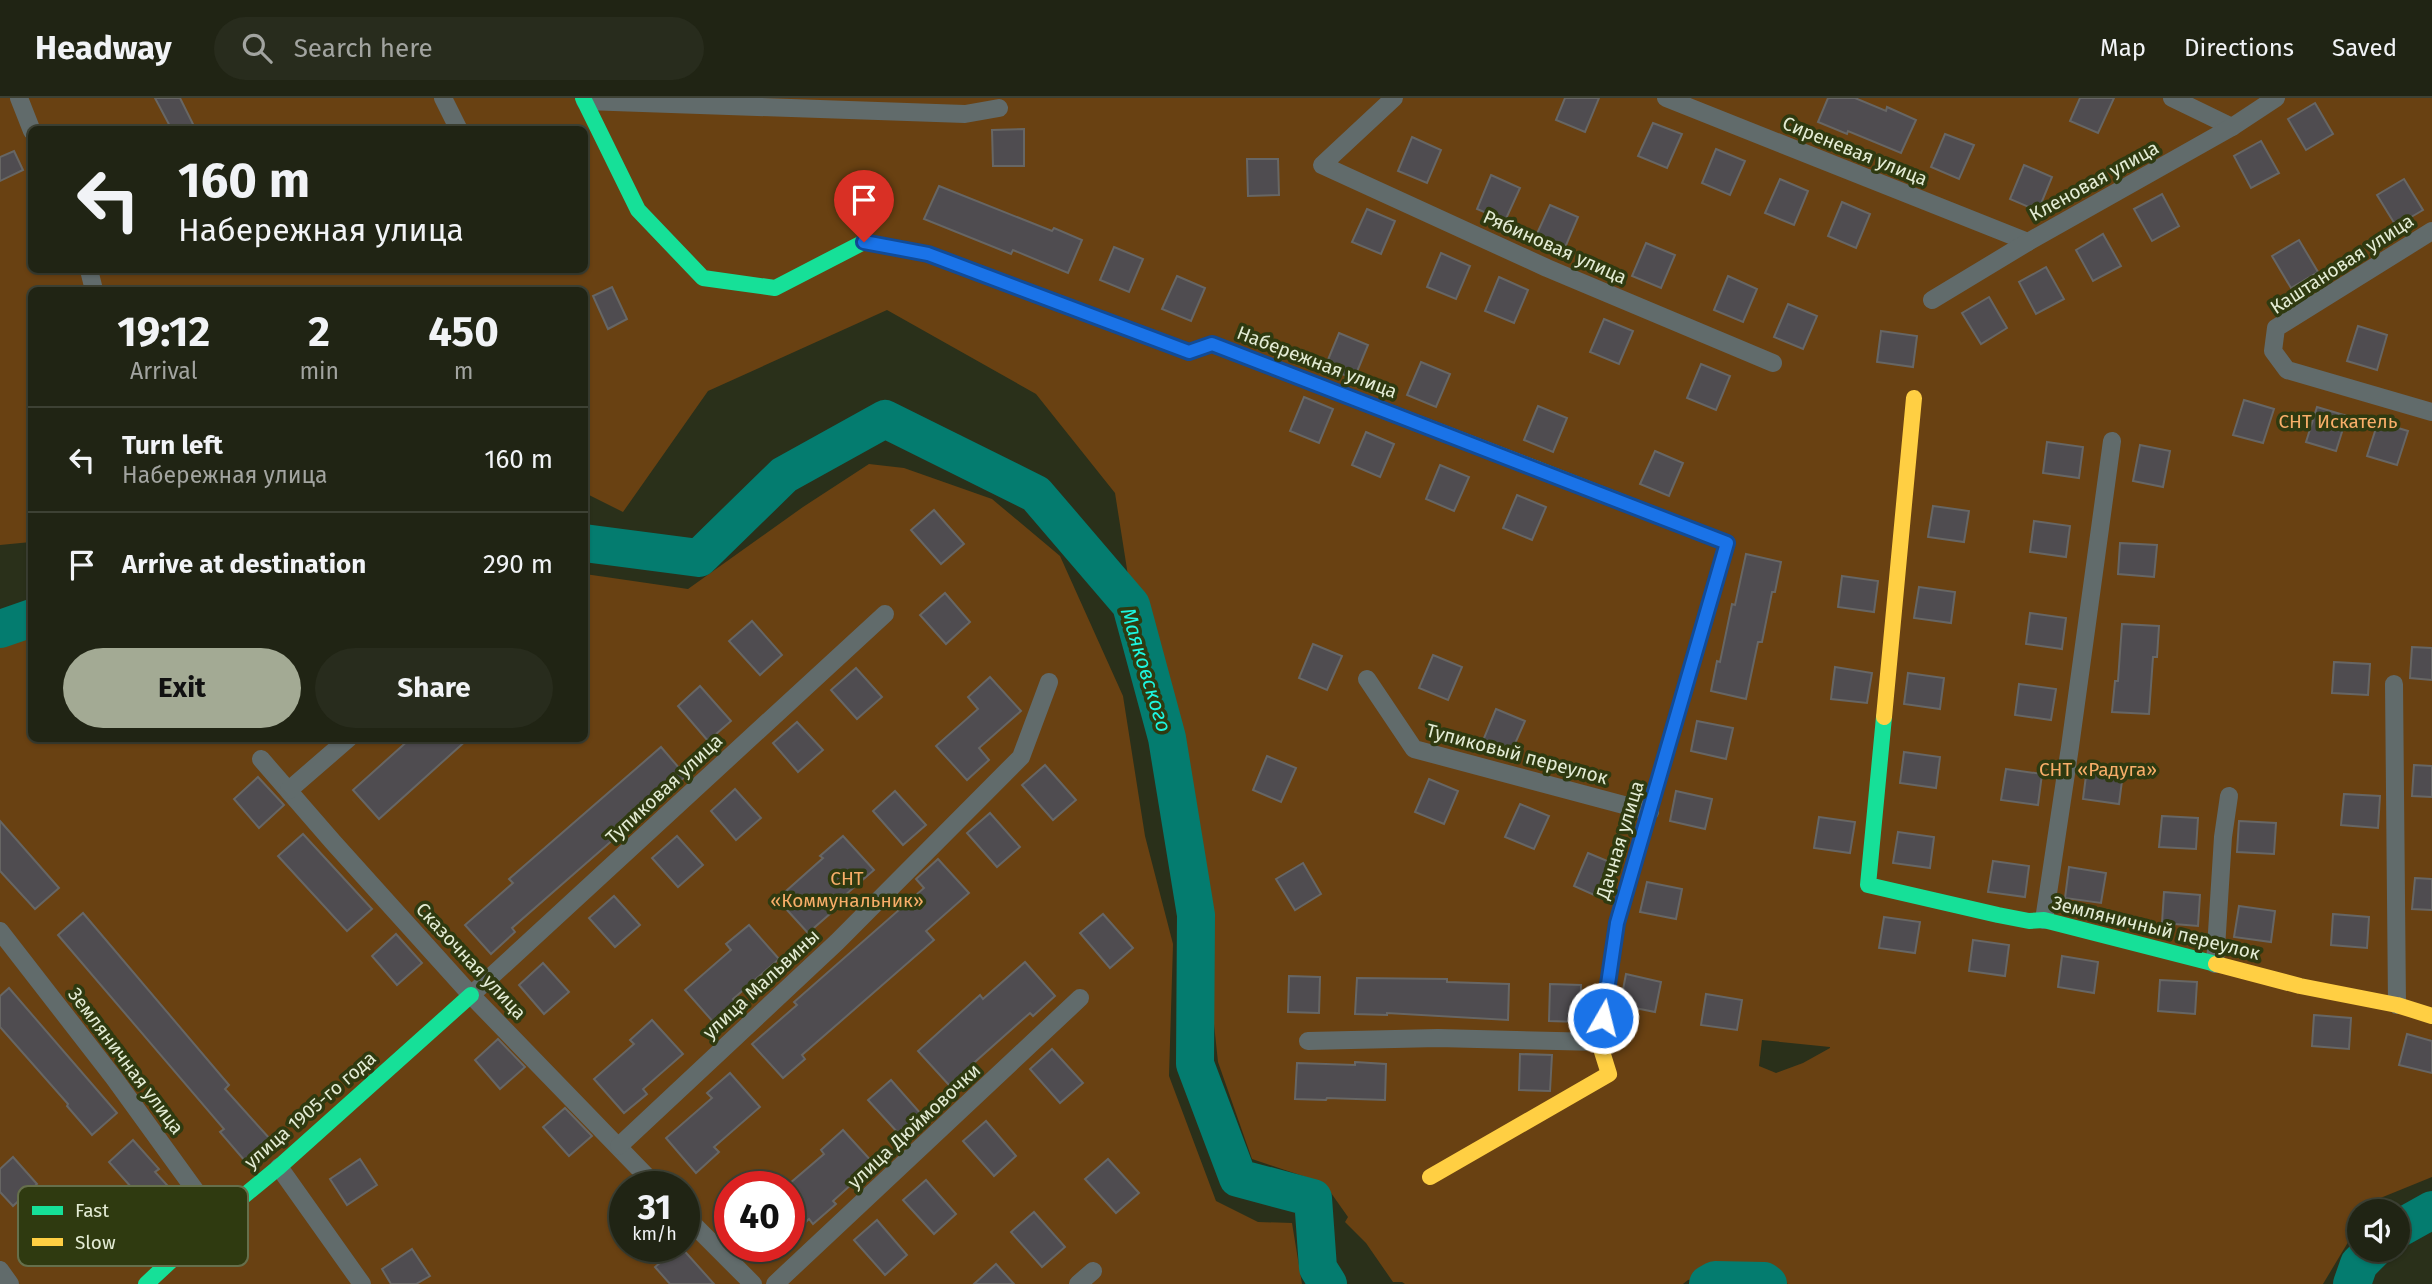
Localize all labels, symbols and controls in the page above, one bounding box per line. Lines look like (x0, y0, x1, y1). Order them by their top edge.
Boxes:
search box (214, 17, 704, 80)
text: Headway (35, 28, 172, 68)
icon: search (238, 29, 276, 67)
text: Search here (294, 33, 433, 64)
text: Map (2100, 34, 2146, 62)
text: Directions (2184, 34, 2294, 62)
text: Saved (2332, 34, 2397, 62)
street label: Сиреневая улица (1779, 111, 1931, 191)
street label: Кленовая улица (2025, 136, 2163, 226)
text: 160 m (178, 151, 310, 210)
icon: left (63, 154, 154, 245)
pin (834, 170, 894, 242)
icon: arrive (845, 181, 883, 219)
street label: Рябиновая улица (1480, 205, 1630, 289)
street label: Каштановая улица (2266, 209, 2418, 319)
text: Набережная улица (178, 211, 464, 249)
text: 19:12 (117, 307, 210, 357)
text: 2 (308, 307, 330, 357)
text: 450 (428, 307, 499, 357)
street label: Набережная улица (1234, 321, 1400, 403)
text: Arrival (130, 357, 197, 385)
text: min (299, 357, 339, 385)
text: m (454, 357, 473, 385)
park label: СНТ Искатель (2278, 410, 2398, 433)
text: Turn left (122, 430, 223, 461)
icon: left (63, 441, 101, 479)
text: 160 m (484, 444, 553, 475)
text: Набережная улица (122, 461, 328, 489)
icon: arrive (63, 546, 101, 584)
text: Arrive at destination (122, 549, 366, 580)
text: 290 m (483, 549, 553, 580)
water label: Маяковского (1115, 605, 1177, 735)
button: Exit (63, 648, 301, 728)
button: Share (315, 648, 553, 728)
street label: Тупиковый переулок (1424, 719, 1610, 789)
street label: Тупиковая улица (601, 729, 727, 849)
park label: СНТ «Радуга» (2039, 758, 2157, 781)
street label: Дачная улица (1591, 778, 1649, 903)
park label: СНТ «Коммунальник» (770, 867, 924, 912)
street label: Земляничный переулок (2050, 891, 2262, 965)
street label: Сказочная улица (411, 898, 531, 1024)
street label: улица Мальвины (698, 924, 824, 1044)
position arrow (1566, 981, 1640, 1055)
street label: Земляничная улица (63, 983, 189, 1139)
street label: улица 1905-го года (239, 1046, 381, 1174)
street label: улица Дюймовочки (843, 1059, 985, 1193)
speed limit sign: 40 (714, 1171, 805, 1262)
legend (18, 1186, 248, 1266)
text: 31 (638, 1186, 671, 1228)
text: Fast (75, 1199, 109, 1222)
map controls (2347, 1199, 2410, 1262)
button: sound (2347, 1199, 2410, 1262)
text: km/h (632, 1223, 677, 1245)
text: Slow (75, 1231, 116, 1254)

